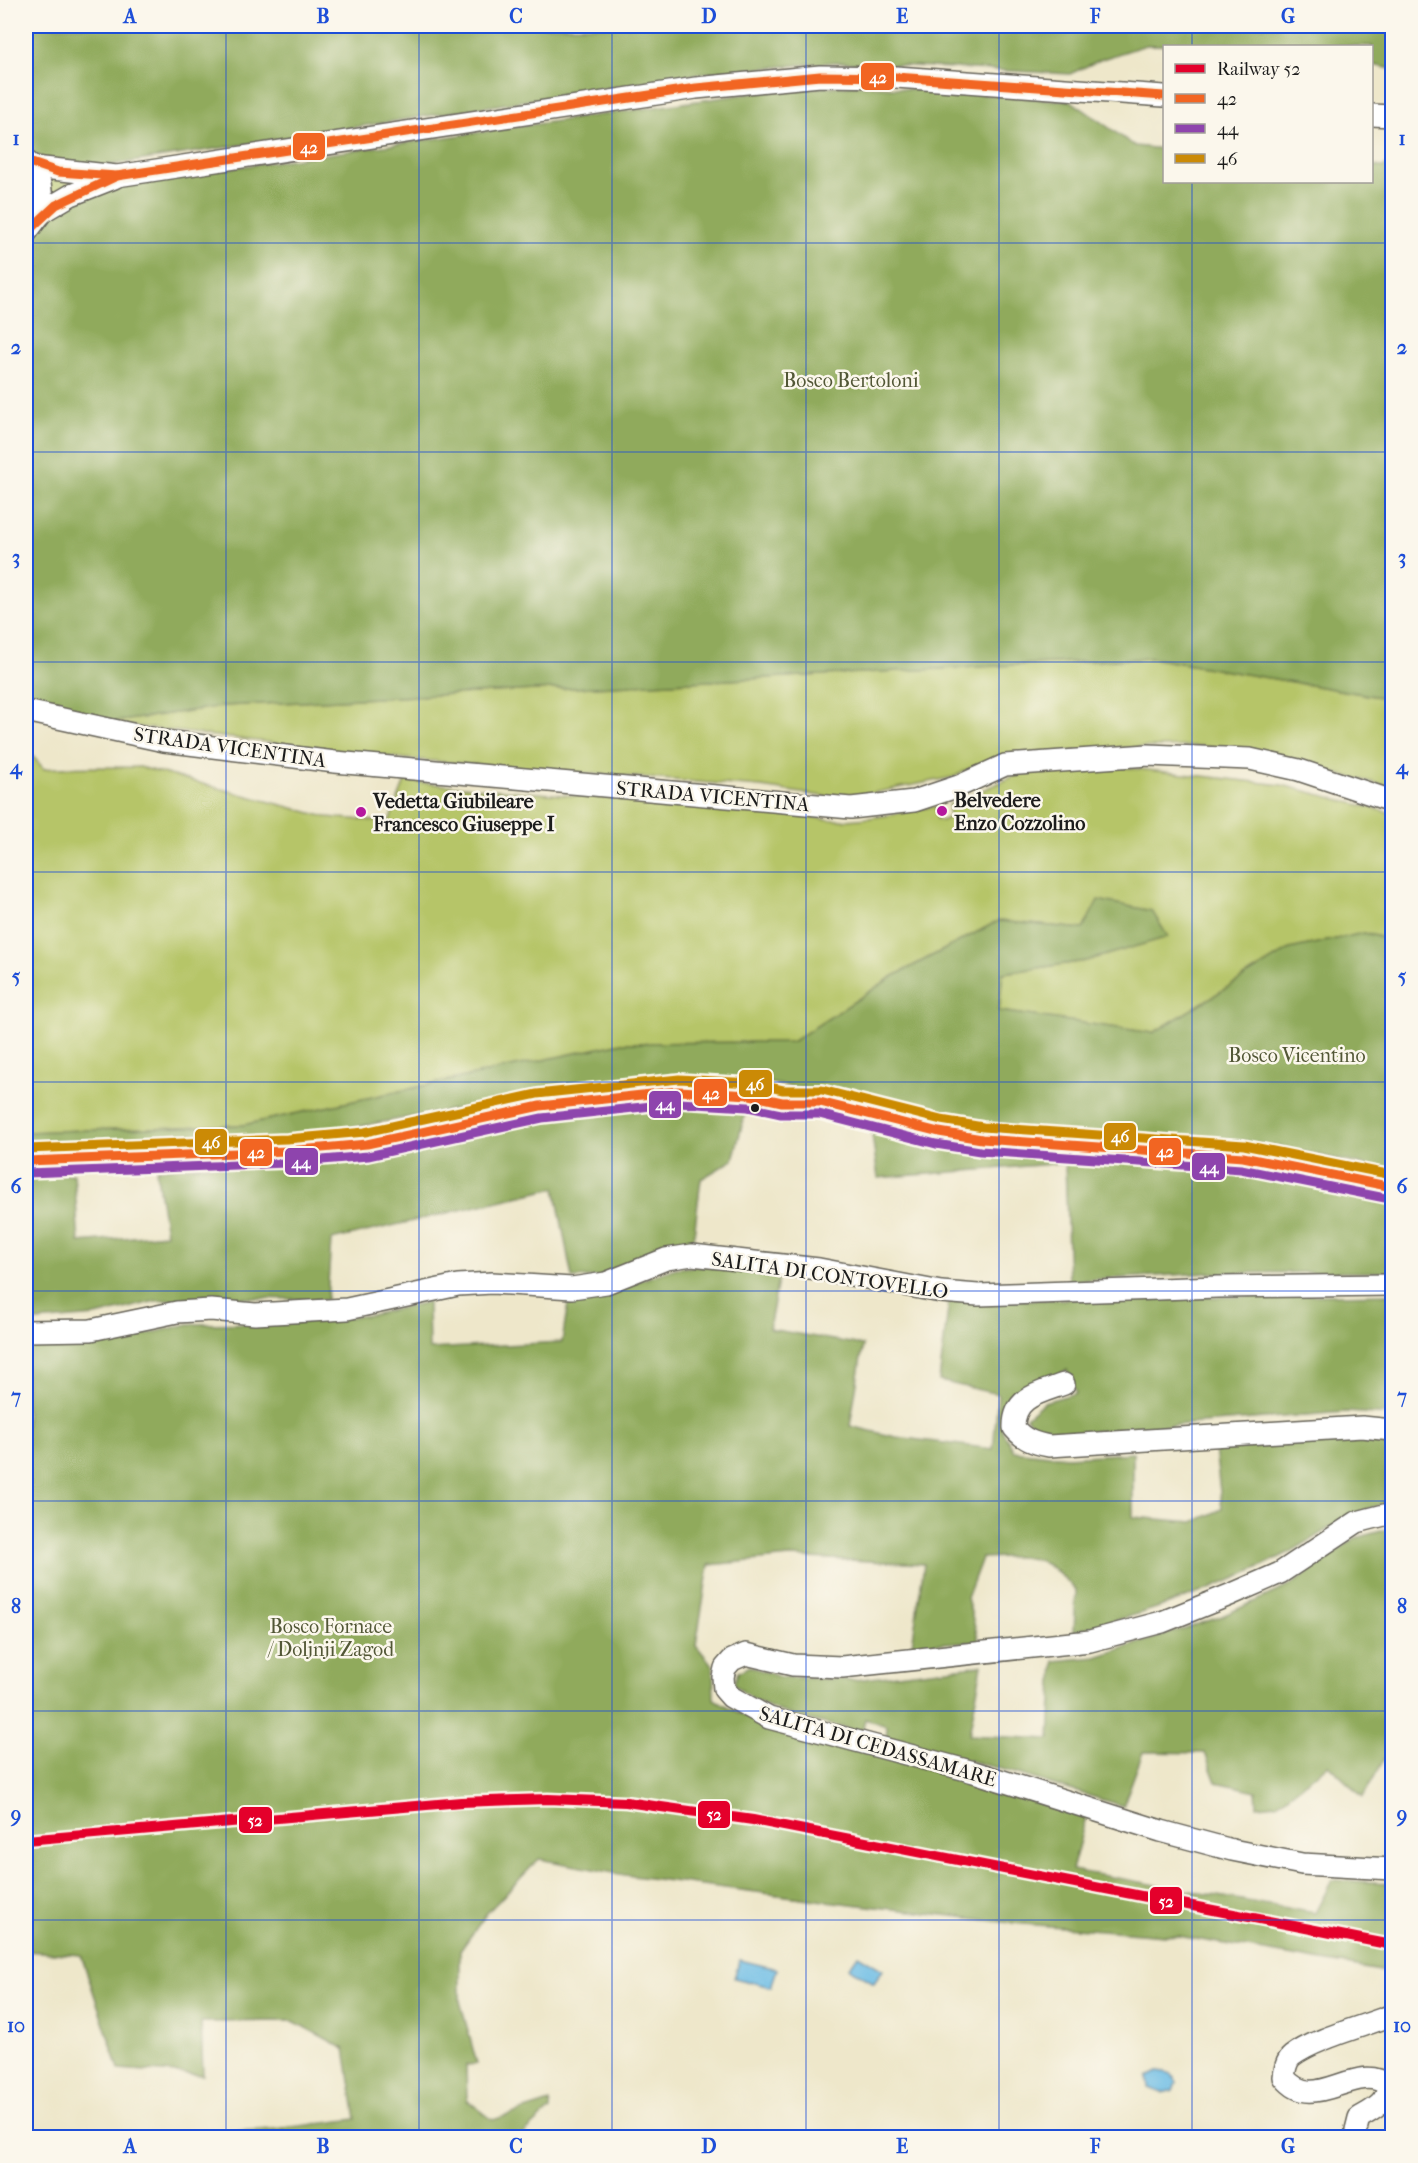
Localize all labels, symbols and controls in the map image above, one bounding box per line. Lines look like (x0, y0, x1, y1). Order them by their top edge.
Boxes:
text: A (122, 5, 138, 28)
text: B (316, 5, 330, 28)
text: C (509, 5, 523, 28)
text: D (701, 5, 717, 28)
text: E (896, 5, 908, 28)
text: F (1089, 5, 1101, 28)
text: G (1281, 5, 1295, 28)
legend (1163, 45, 1373, 183)
text: Railway 52 (1217, 59, 1301, 80)
line badge: 42 (860, 62, 895, 91)
text: 42 (868, 68, 887, 88)
text: 42 (1217, 89, 1237, 110)
text: 44 (1217, 119, 1239, 140)
text: 1 (12, 127, 20, 150)
text: 1 (1398, 127, 1406, 150)
line badge: 42 (292, 132, 326, 161)
text: 42 (299, 138, 318, 158)
text: 46 (1217, 149, 1238, 170)
text: 2 (11, 336, 21, 359)
text: 2 (1397, 336, 1407, 359)
park label: Bosco Bertoloni (783, 369, 919, 392)
text: 3 (12, 546, 20, 569)
text: 3 (1398, 546, 1406, 569)
street label: STRADA VICENTINA (132, 723, 329, 773)
text: 4 (9, 756, 23, 780)
text: 4 (1395, 756, 1409, 780)
street label: STRADA VICENTINA (615, 777, 812, 816)
place label: Belvedere Enzo Cozzolino (954, 789, 1085, 835)
place label: Vedetta Giubileare Francesco Giuseppe I (372, 790, 555, 836)
marker: Belvedere Enzo Cozzolino (935, 804, 949, 818)
marker: Vedetta Giubileare Francesco Giuseppe I (354, 805, 368, 819)
text: 5 (12, 965, 21, 988)
text: 5 (1398, 965, 1407, 988)
park label: Bosco Vicentino (1228, 1044, 1366, 1067)
line badge: 46 (738, 1069, 773, 1098)
text: 46 (745, 1075, 764, 1095)
line badge: 42 (693, 1078, 728, 1107)
text: 42 (701, 1084, 720, 1104)
line badge: 44 (648, 1090, 682, 1119)
text: 44 (655, 1095, 676, 1115)
unlabelled marker (749, 1102, 761, 1114)
line badge: 46 (1103, 1122, 1137, 1151)
text: 46 (1110, 1127, 1129, 1147)
line badge: 46 (194, 1128, 228, 1156)
text: 46 (201, 1133, 220, 1153)
line badge: 42 (1148, 1137, 1182, 1166)
line badge: 42 (239, 1138, 273, 1167)
text: 42 (1155, 1142, 1174, 1162)
text: 42 (246, 1143, 265, 1163)
line badge: 44 (284, 1147, 319, 1176)
line badge: 44 (1191, 1152, 1226, 1181)
text: 44 (291, 1153, 312, 1173)
text: 44 (1199, 1158, 1220, 1178)
text: 6 (11, 1175, 23, 1198)
text: 6 (1397, 1175, 1409, 1198)
street label: SALITA DI CONTOVELLO (710, 1247, 950, 1303)
text: 7 (10, 1385, 21, 1408)
text: 7 (1396, 1385, 1407, 1408)
text: 8 (11, 1595, 21, 1618)
text: 8 (1397, 1595, 1407, 1618)
park label: Bosco Fornace / Doljnji Zagod (267, 1615, 395, 1661)
street label: SALITA DI CEDASSAMARE (757, 1702, 999, 1791)
line badge: 52 (697, 1800, 731, 1829)
text: 9 (10, 1804, 21, 1827)
text: 9 (1396, 1804, 1407, 1827)
text: 52 (706, 1805, 722, 1824)
line badge: 52 (238, 1806, 273, 1834)
text: 52 (247, 1811, 263, 1830)
line badge: 52 (1149, 1886, 1183, 1915)
text: 52 (1158, 1892, 1174, 1911)
text: 10 (7, 2014, 25, 2037)
text: 10 (1393, 2014, 1411, 2037)
text: A (122, 2135, 138, 2158)
text: B (316, 2135, 330, 2158)
text: C (509, 2135, 523, 2158)
text: D (701, 2135, 717, 2158)
text: E (896, 2135, 908, 2158)
text: F (1089, 2135, 1101, 2158)
text: G (1281, 2135, 1295, 2158)

